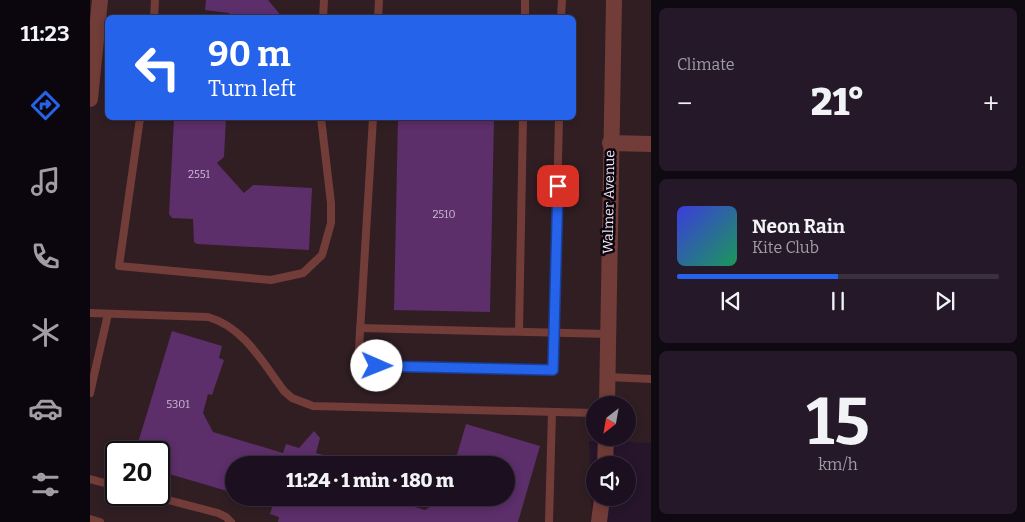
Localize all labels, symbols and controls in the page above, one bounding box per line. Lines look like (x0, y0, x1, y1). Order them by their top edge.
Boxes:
text: 11:23 (20, 20, 70, 47)
text: 90 m (208, 33, 291, 75)
icon: left (125, 35, 190, 100)
text: Climate (677, 55, 735, 74)
text: Turn left (208, 75, 296, 102)
text: 21° (811, 79, 865, 125)
text: − (677, 87, 692, 120)
text: + (983, 87, 999, 120)
icon: directions (28, 88, 63, 123)
street label: Walmer Avenue (600, 150, 618, 254)
icon: music (28, 164, 63, 199)
pin (537, 165, 579, 207)
house number: 2551 (188, 168, 211, 181)
icon: arrive (544, 172, 572, 200)
house number: 2510 (432, 208, 456, 221)
text: Neon Rain (752, 215, 845, 238)
text: Kite Club (752, 238, 819, 257)
icon: phone (28, 239, 63, 274)
icon: previous (717, 287, 745, 315)
icon: pause (824, 287, 852, 315)
icon: next (931, 287, 959, 315)
icon: climate (28, 315, 63, 350)
position arrow (350, 339, 402, 391)
text: 15 (806, 383, 870, 461)
icon: car (28, 391, 63, 426)
north arrow (586, 396, 636, 446)
map controls (586, 396, 636, 506)
house number: 5301 (166, 398, 190, 411)
speed limit sign: 20 (105, 441, 170, 506)
text: km/h (818, 455, 858, 474)
button: sound (586, 456, 636, 506)
icon: filters (28, 467, 63, 502)
text: 11:24 · 1 min · 180 m (286, 469, 454, 492)

